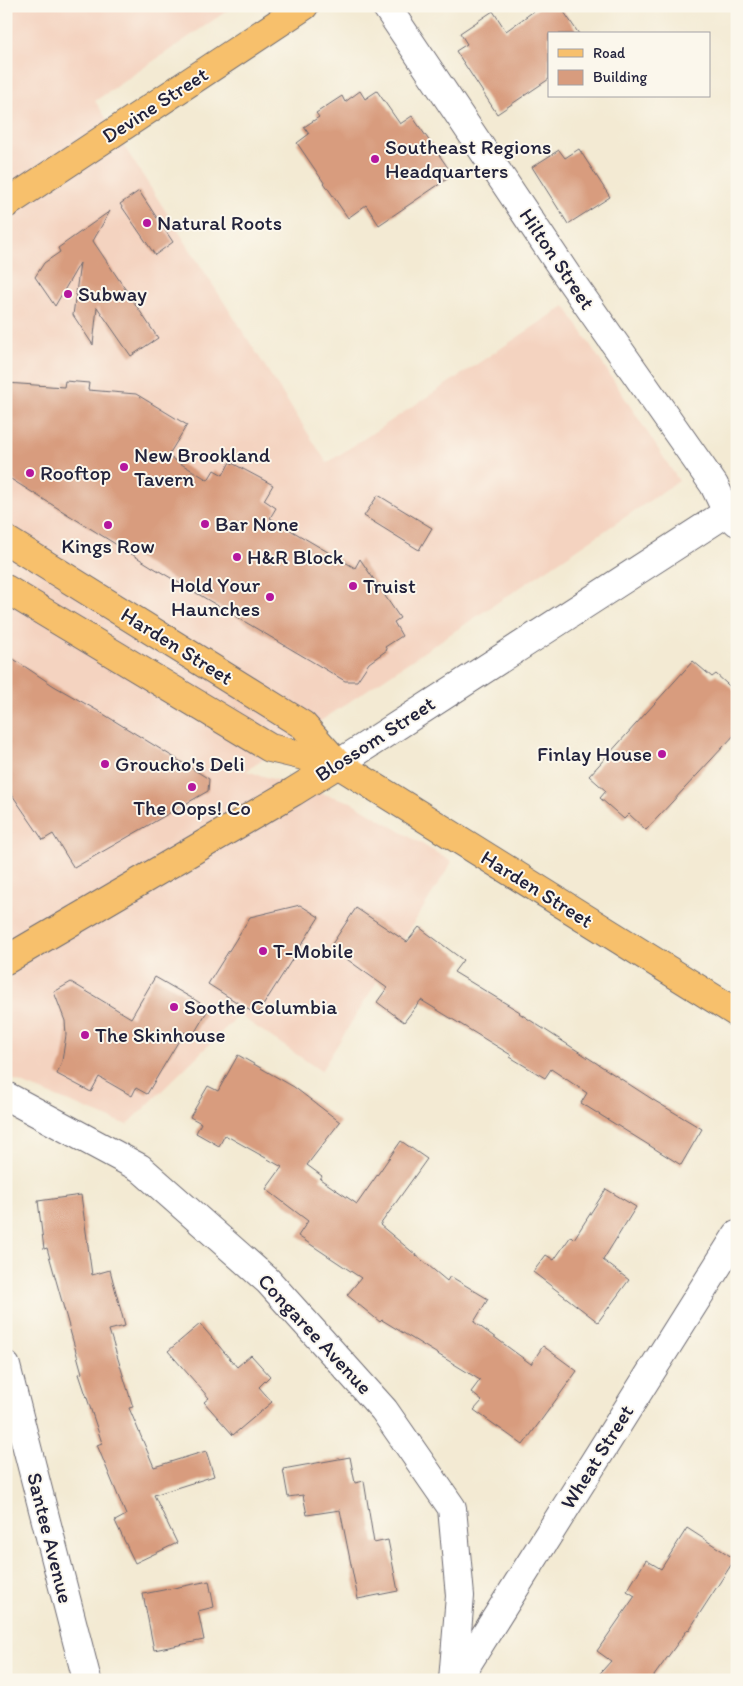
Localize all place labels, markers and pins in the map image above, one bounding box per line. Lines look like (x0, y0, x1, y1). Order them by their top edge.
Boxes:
place label: Southeast Regions Headquarters (385, 134, 551, 183)
marker: Southeast Regions Headquarters (369, 153, 381, 165)
place label: Natural Roots (157, 210, 282, 235)
marker: Natural Roots (141, 217, 153, 229)
place label: Subway (78, 281, 147, 306)
marker: Subway (62, 288, 74, 300)
place label: New Brookland Tavern (134, 442, 271, 491)
place label: Rooftop (40, 460, 111, 485)
marker: New Brookland Tavern (118, 461, 130, 473)
marker: Rooftop (24, 467, 36, 479)
place label: Bar None (215, 511, 299, 536)
marker: Bar None (199, 518, 211, 530)
marker: Kings Row (102, 519, 114, 531)
place label: Kings Row (61, 533, 155, 558)
place label: H&R Block (247, 544, 344, 569)
marker: H&R Block (231, 551, 243, 563)
place label: Hold Your Haunches (170, 572, 261, 621)
place label: Truist (363, 573, 416, 598)
marker: Truist (347, 580, 359, 592)
marker: Hold Your Haunches (264, 591, 276, 603)
place label: Finlay House (537, 741, 652, 766)
marker: Finlay House (656, 748, 668, 760)
place label: Groucho's Deli (115, 751, 245, 776)
marker: Groucho's Deli (99, 758, 111, 770)
marker: The Oops! Co (186, 781, 198, 793)
place label: The Oops! Co (133, 795, 251, 820)
place label: T-Mobile (273, 938, 353, 963)
marker: T-Mobile (257, 945, 269, 957)
place label: Soothe Columbia (184, 994, 337, 1019)
marker: Soothe Columbia (168, 1001, 180, 1013)
place label: The Skinhouse (95, 1022, 226, 1047)
marker: The Skinhouse (79, 1029, 91, 1041)

